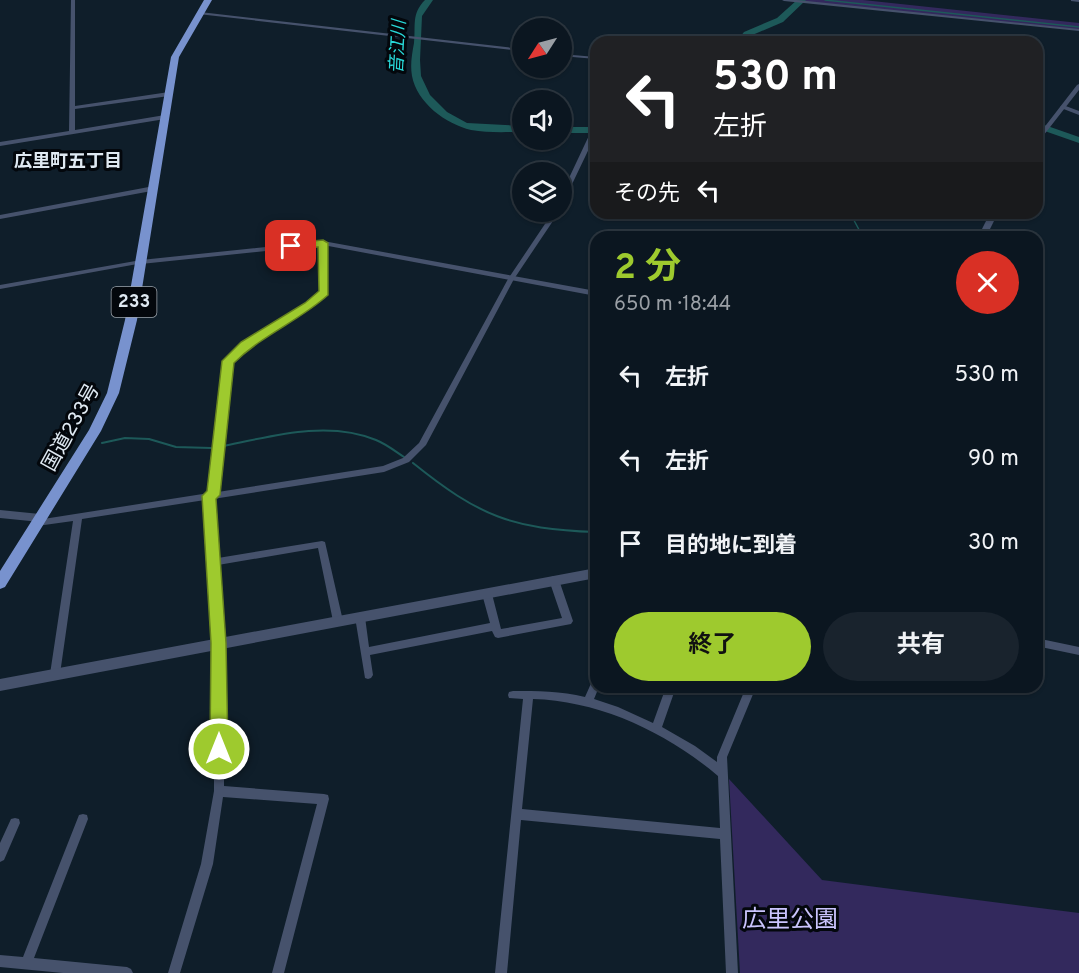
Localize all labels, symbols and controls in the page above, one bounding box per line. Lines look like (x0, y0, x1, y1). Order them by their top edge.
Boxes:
water label: 音江川 (386, 17, 412, 75)
north arrow (512, 18, 572, 78)
map controls (512, 18, 572, 222)
text: 530 m (713, 52, 838, 105)
icon: left (614, 60, 692, 138)
button: sound (512, 90, 572, 150)
text: 左折 (713, 111, 767, 145)
district label: 広里町五丁目 (14, 151, 122, 174)
button: layers (512, 162, 572, 222)
icon: left (692, 174, 725, 207)
text: その先 (614, 181, 680, 208)
pin (265, 220, 316, 271)
icon: arrive (274, 229, 307, 262)
text: 2 分 (614, 246, 681, 292)
button: close (956, 251, 1019, 314)
road number: 233 (112, 287, 156, 317)
text: 650 m · 18:44 (614, 292, 731, 318)
icon: left (614, 359, 647, 392)
text: 530 m (954, 362, 1019, 389)
text: 左折 (665, 365, 709, 392)
street label: 国道233号 (37, 380, 107, 476)
icon: left (614, 443, 647, 476)
text: 90 m (968, 446, 1019, 473)
text: 左折 (665, 449, 709, 476)
icon: arrive (614, 527, 647, 560)
text: 30 m (968, 530, 1019, 557)
text: 目的地に到着 (665, 533, 797, 560)
button: 終了 (614, 612, 811, 681)
button: 共有 (823, 612, 1019, 681)
position arrow (187, 717, 251, 781)
park label: 広里公園 (742, 906, 838, 936)

